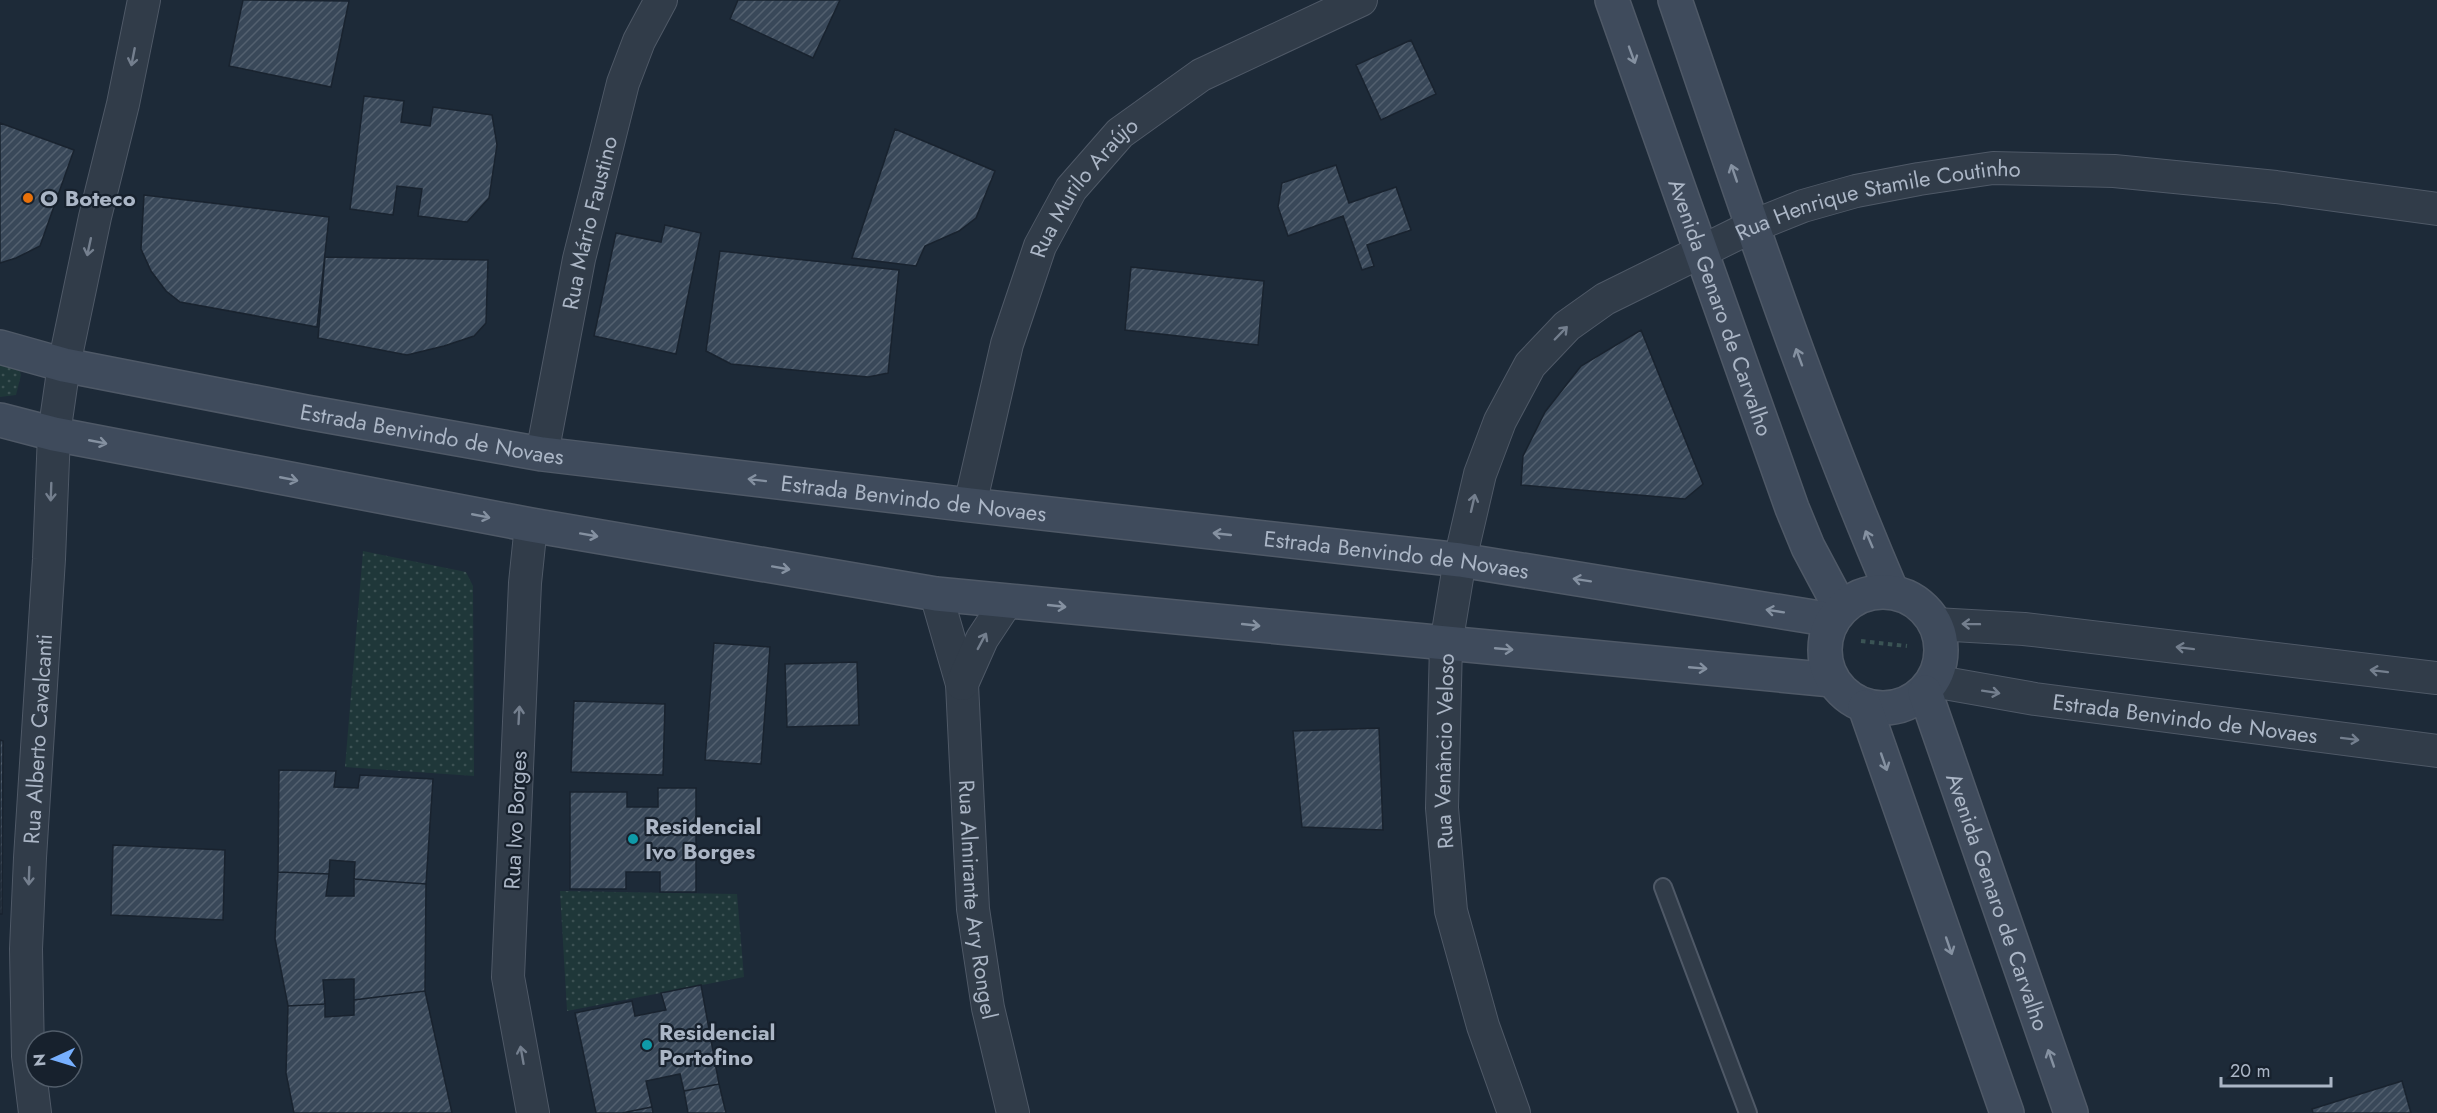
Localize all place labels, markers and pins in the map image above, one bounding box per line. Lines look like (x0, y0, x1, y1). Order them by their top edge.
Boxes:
place label: O Boteco (40, 182, 136, 214)
marker: O Boteco (21, 191, 35, 205)
place label: Residencial Ivo Borges (645, 810, 762, 867)
marker: Residencial Ivo Borges (626, 832, 640, 846)
place label: Residencial Portofino (659, 1016, 776, 1073)
marker: Residencial Portofino (640, 1038, 654, 1052)

